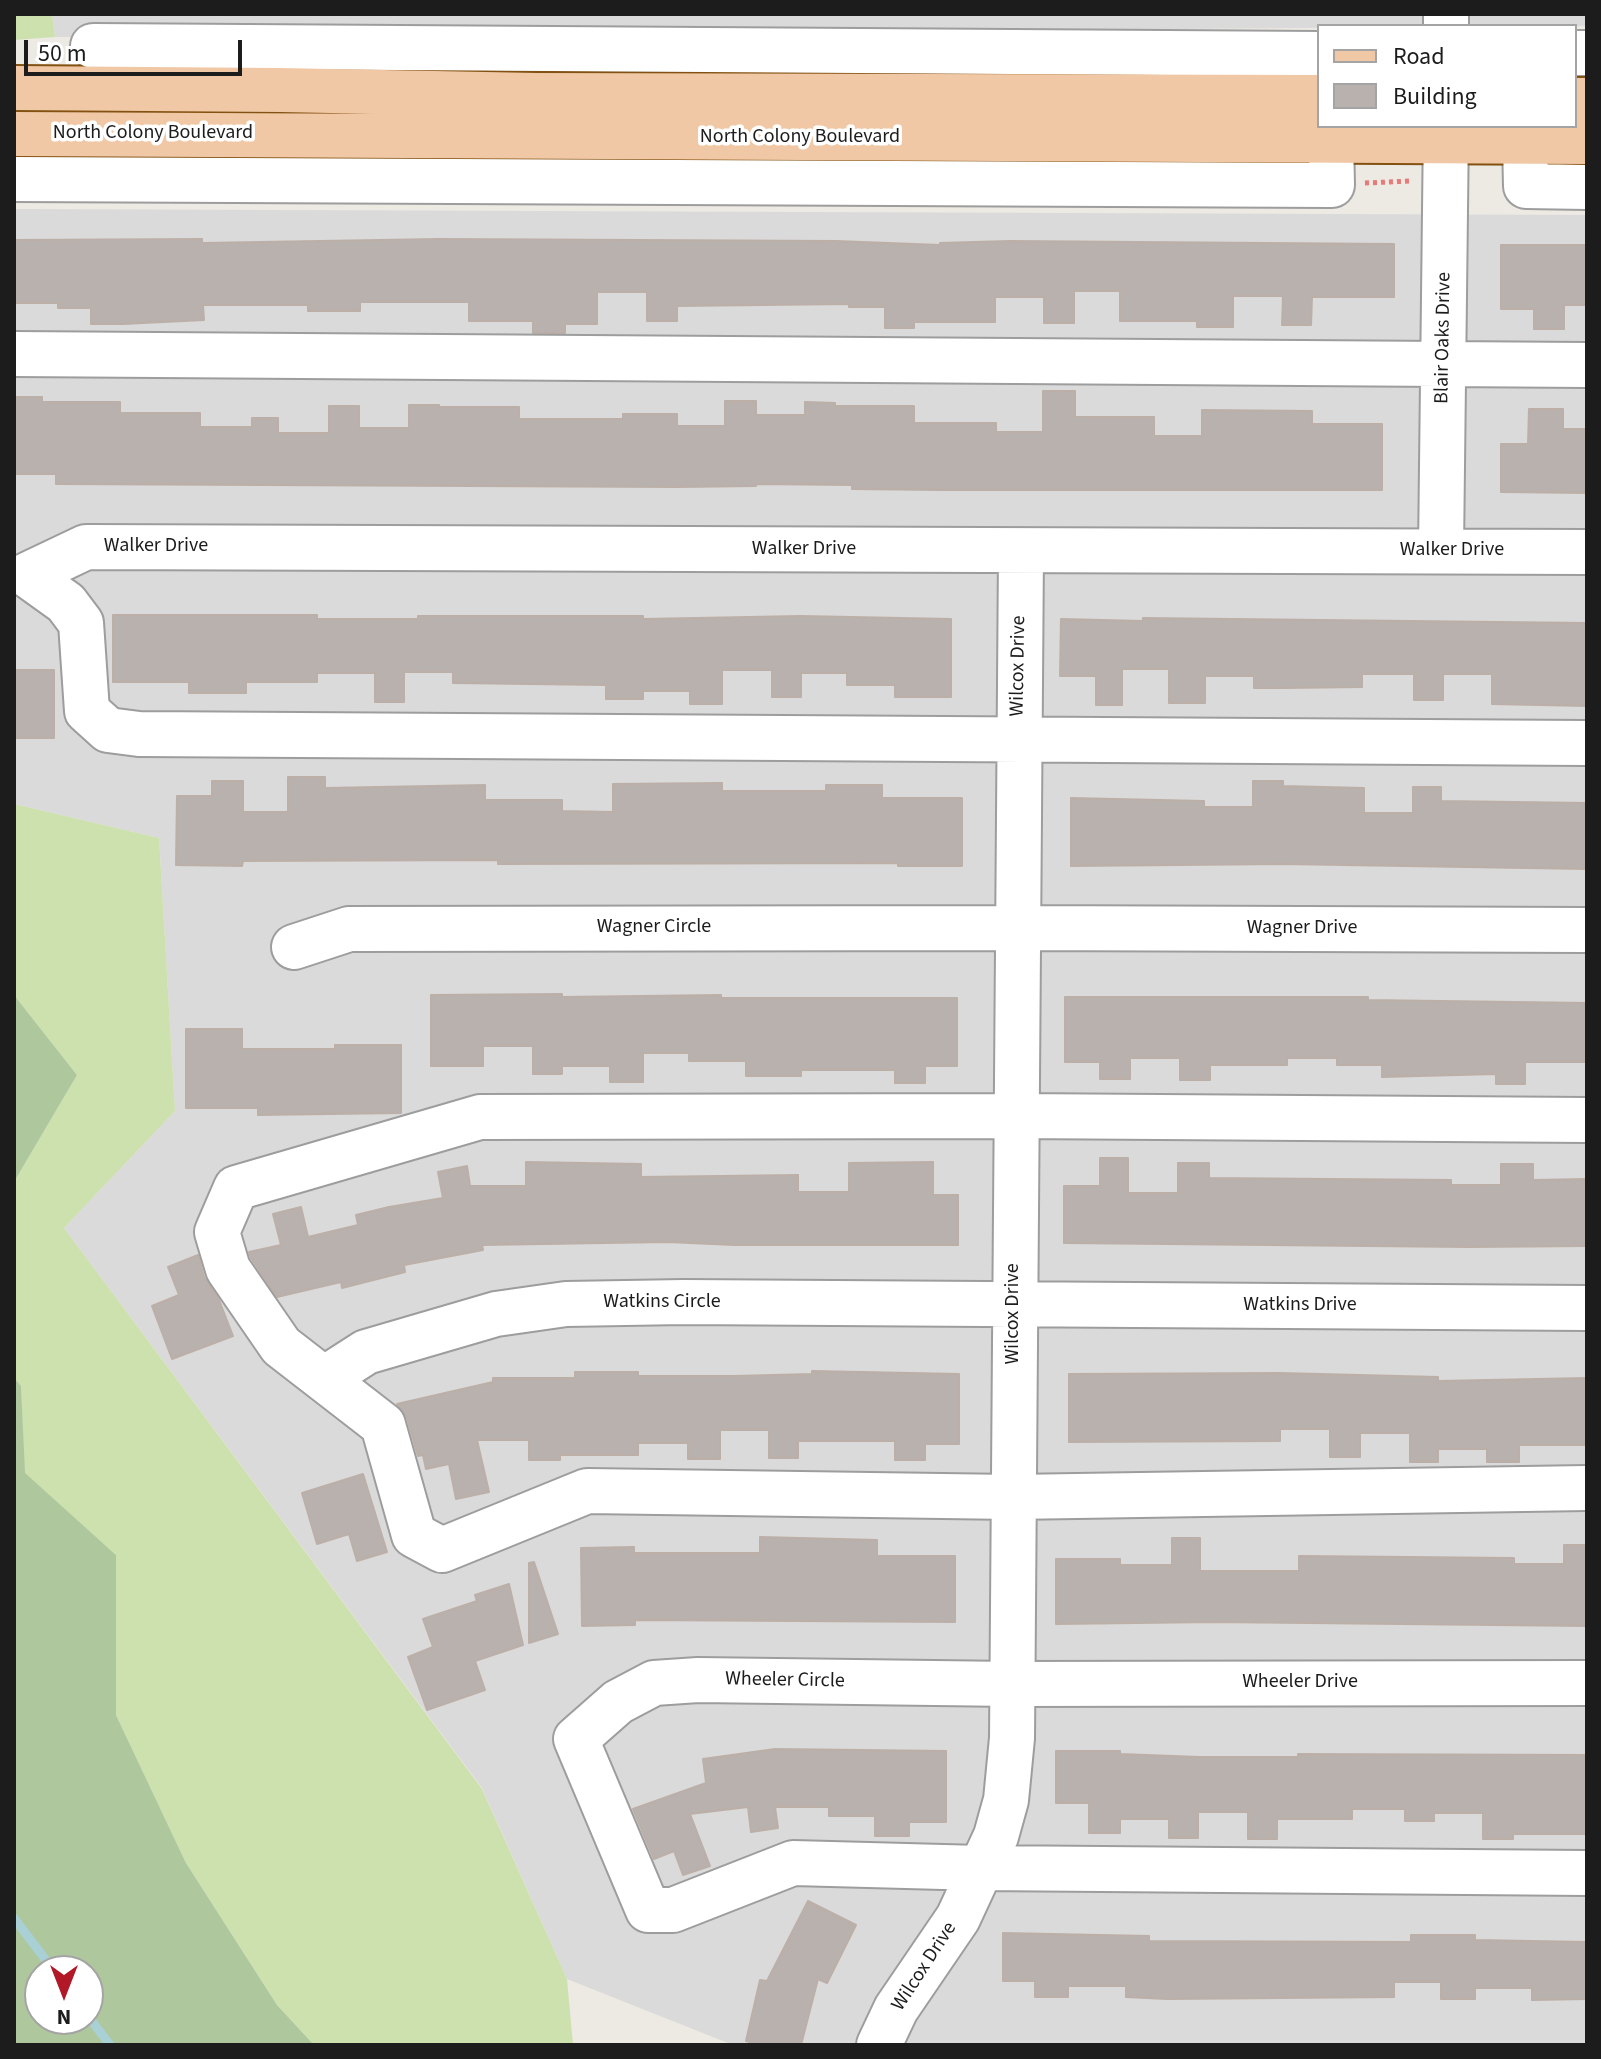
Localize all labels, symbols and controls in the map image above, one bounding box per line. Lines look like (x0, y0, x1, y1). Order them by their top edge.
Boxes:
scale bar (28, 24, 246, 74)
legend (1317, 24, 1577, 128)
text: 50 m (38, 36, 87, 71)
text: Road (1393, 39, 1445, 74)
text: Building (1393, 79, 1477, 114)
street label: North Colony Boulevard (53, 122, 253, 146)
street label: North Colony Boulevard (700, 126, 900, 150)
street label: Blair Oaks Drive (1431, 272, 1457, 404)
street label: Walker Drive (104, 535, 208, 559)
street label: Walker Drive (752, 538, 856, 562)
street label: Walker Drive (1400, 539, 1504, 563)
street label: Wilcox Drive (1006, 615, 1032, 717)
street label: Wagner Circle (597, 916, 711, 940)
street label: Wagner Drive (1247, 917, 1357, 941)
street label: Wilcox Drive (1002, 1263, 1026, 1365)
street label: Watkins Circle (603, 1291, 721, 1315)
street label: Watkins Drive (1243, 1294, 1357, 1318)
street label: Wheeler Circle (725, 1668, 845, 1694)
street label: Wheeler Drive (1242, 1671, 1358, 1695)
street label: Wilcox Drive (887, 1918, 963, 2016)
north arrow (24, 1955, 104, 2035)
text: N (57, 2001, 71, 2033)

